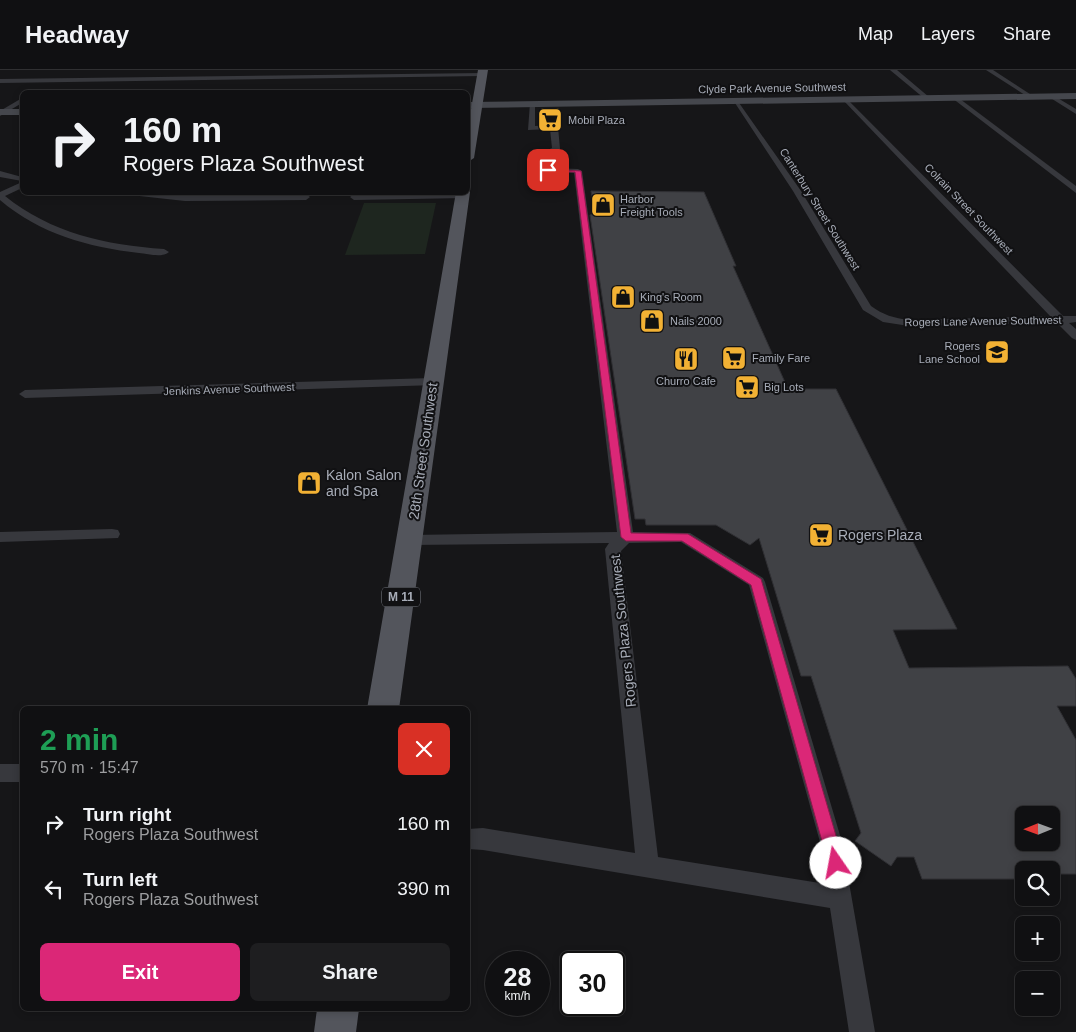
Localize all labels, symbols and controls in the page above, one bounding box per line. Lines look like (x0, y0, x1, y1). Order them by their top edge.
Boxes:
text: Headway (25, 21, 129, 48)
text: Map (858, 24, 893, 44)
text: Layers (921, 24, 975, 44)
text: Share (1003, 24, 1051, 44)
street label: Clyde Park Avenue Southwest (698, 81, 846, 95)
supermarket icon: Mobil Plaza (537, 107, 563, 133)
icon: right (40, 110, 105, 175)
text: 160 m (123, 110, 222, 149)
place label: Mobil Plaza (568, 114, 626, 126)
street label: Canterbury Street Southwest (777, 146, 863, 272)
pin (527, 149, 569, 191)
text: Rogers Plaza Southwest (123, 151, 364, 176)
icon: arrive (534, 156, 562, 184)
street label: Colrain Street Southwest (922, 161, 1016, 257)
shop icon: Harbor Freight Tools (590, 192, 616, 218)
place label: Harbor Freight Tools (620, 193, 683, 218)
shop icon: King's Room (610, 284, 636, 310)
place label: King's Room (640, 291, 702, 303)
shop icon: Nails 2000 (639, 308, 665, 334)
street label: Rogers Lane Avenue Southwest (904, 314, 1062, 328)
place label: Nails 2000 (670, 315, 722, 327)
school or university icon: Rogers Lane School (984, 339, 1010, 365)
place label: Rogers Lane School (919, 340, 980, 365)
supermarket icon: Family Fare (721, 345, 747, 371)
restaurant icon: Churro Cafe (673, 346, 699, 372)
place label: Family Fare (752, 352, 810, 364)
supermarket icon: Big Lots (734, 374, 760, 400)
place label: Churro Cafe (656, 375, 716, 387)
street label: Jenkins Avenue Southwest (163, 381, 295, 397)
place label: Big Lots (764, 381, 804, 393)
street label: 28th Street Southwest (405, 382, 441, 520)
place label: Kalon Salon and Spa (326, 467, 402, 499)
shop icon: Kalon Salon and Spa (296, 470, 322, 496)
supermarket icon: Rogers Plaza (808, 522, 834, 548)
place label: Rogers Plaza (838, 527, 922, 543)
street label: Rogers Plaza Southwest (607, 554, 639, 708)
road number: M 11 (382, 588, 420, 606)
text: 2 min (40, 723, 118, 756)
button: close (398, 723, 450, 775)
text: 570 m · 15:47 (40, 759, 139, 776)
text: Turn right (83, 804, 171, 825)
north arrow (1015, 806, 1060, 851)
map controls (1015, 806, 1060, 1016)
icon: right (40, 810, 68, 838)
text: 160 m (397, 813, 450, 834)
text: Rogers Plaza Southwest (83, 826, 258, 843)
position arrow (809, 836, 861, 888)
button: search (1015, 861, 1060, 906)
text: Turn left (83, 869, 158, 890)
icon: left (40, 875, 68, 903)
text: 390 m (397, 878, 450, 899)
text: Rogers Plaza Southwest (83, 891, 258, 908)
button: + (1015, 916, 1060, 961)
button: Exit (40, 943, 240, 1001)
button: Share (250, 943, 450, 1001)
speed limit sign: 30 (560, 951, 625, 1016)
text: 28 (504, 963, 531, 991)
button: − (1015, 971, 1060, 1016)
text: km/h (504, 989, 531, 1003)

